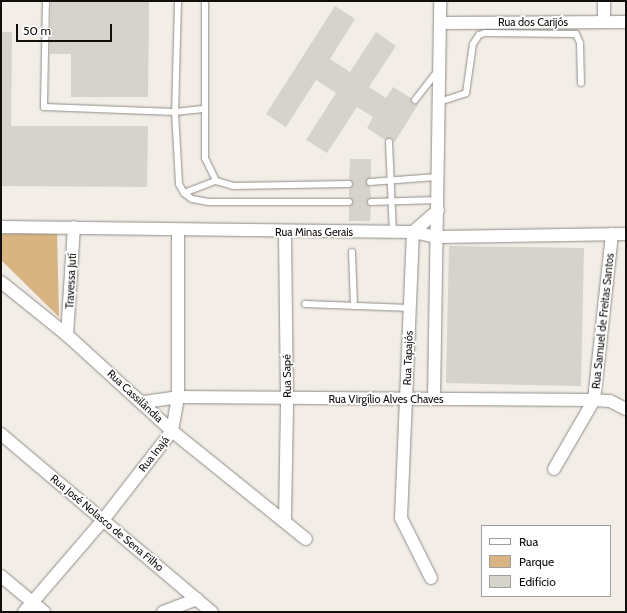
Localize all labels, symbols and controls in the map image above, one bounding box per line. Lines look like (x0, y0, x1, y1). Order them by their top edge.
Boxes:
street label: Rua dos Carijós (498, 15, 568, 29)
scale bar (18, 16, 114, 42)
text: 50 m (23, 23, 51, 38)
street label: Rua Minas Gerais (275, 225, 353, 239)
street label: Rua Samuel de Freitas Santos (589, 252, 617, 390)
street label: Travessa Jutí (63, 253, 79, 309)
street label: Rua Tapajós (400, 330, 416, 386)
street label: Rua Sapé (280, 354, 294, 398)
street label: Rua Cassilândia (104, 367, 166, 425)
street label: Rua Virgílio Alves Chaves (329, 392, 443, 406)
street label: Rua Inajá (136, 433, 172, 475)
street label: Rua José Nolasco de Sena Filho (48, 472, 166, 574)
legend (481, 525, 611, 597)
text: Rua (519, 534, 538, 549)
text: Parque (519, 554, 554, 569)
text: Edifício (519, 574, 556, 589)

